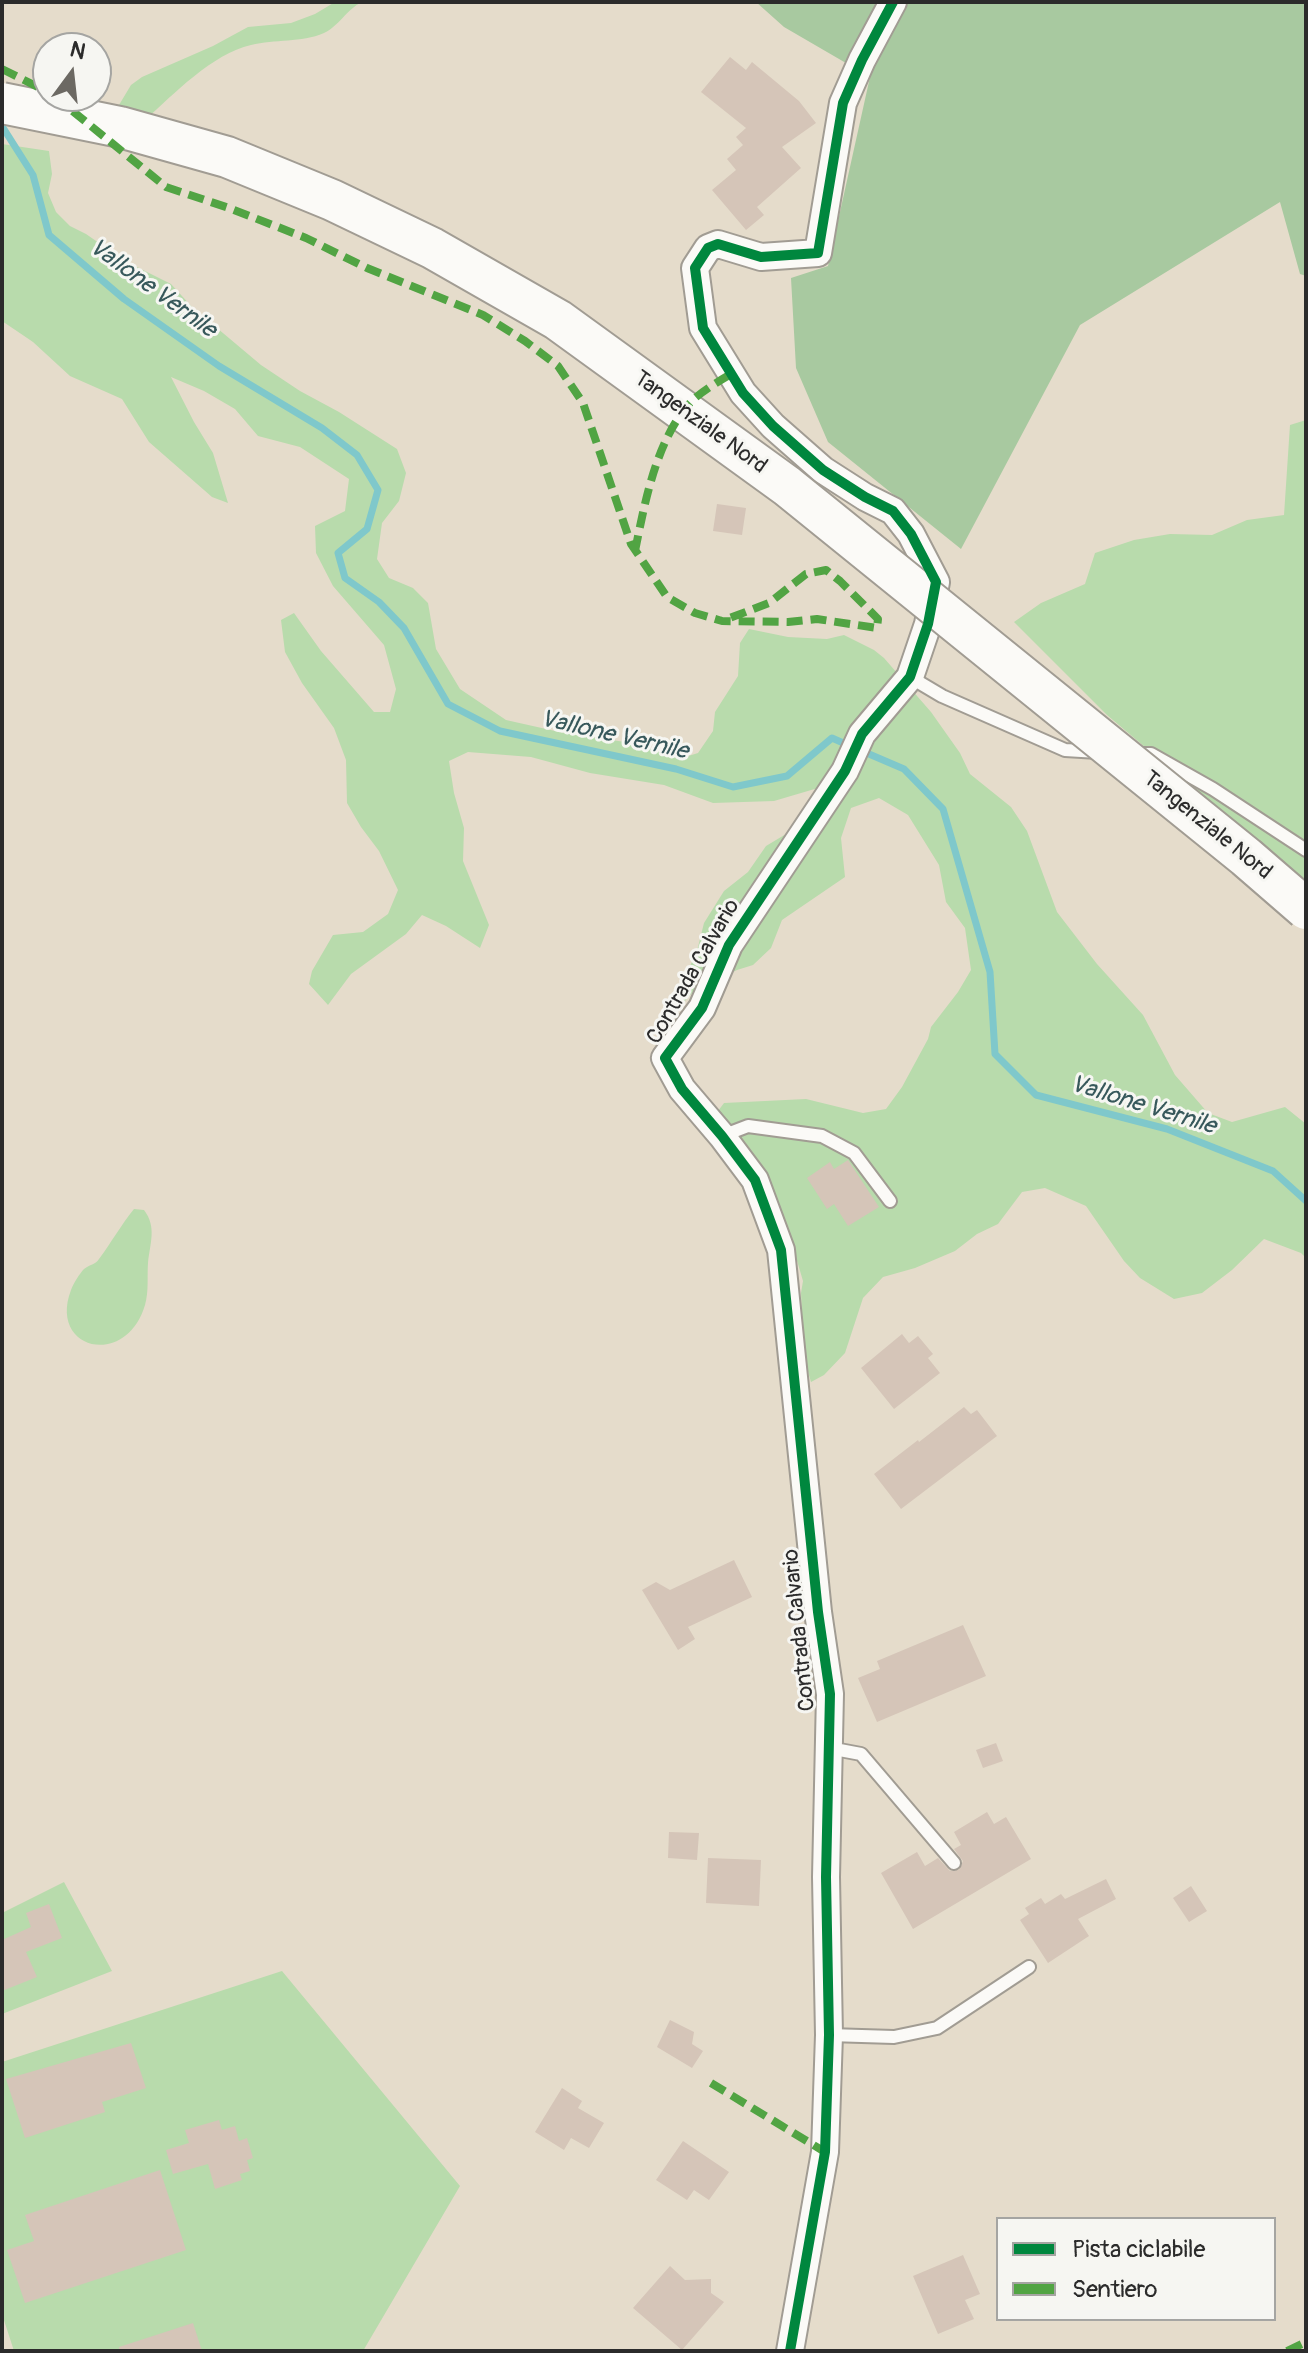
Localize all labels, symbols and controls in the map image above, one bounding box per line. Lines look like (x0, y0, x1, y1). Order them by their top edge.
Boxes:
north arrow (32, 32, 112, 112)
text: N (67, 35, 89, 66)
water label: Vallone Vernile (83, 233, 221, 345)
street label: Tangenziale Nord (628, 366, 772, 480)
water label: Vallone Vernile (537, 705, 691, 767)
street label: Tangenziale Nord (1137, 766, 1277, 886)
street label: Contrada Calvario (642, 895, 746, 1049)
water label: Vallone Vernile (1067, 1070, 1219, 1142)
street label: Contrada Calvario (778, 1548, 822, 1712)
legend (996, 2217, 1276, 2321)
text: Pista ciclabile (1072, 2235, 1205, 2264)
text: Sentiero (1072, 2275, 1157, 2304)

